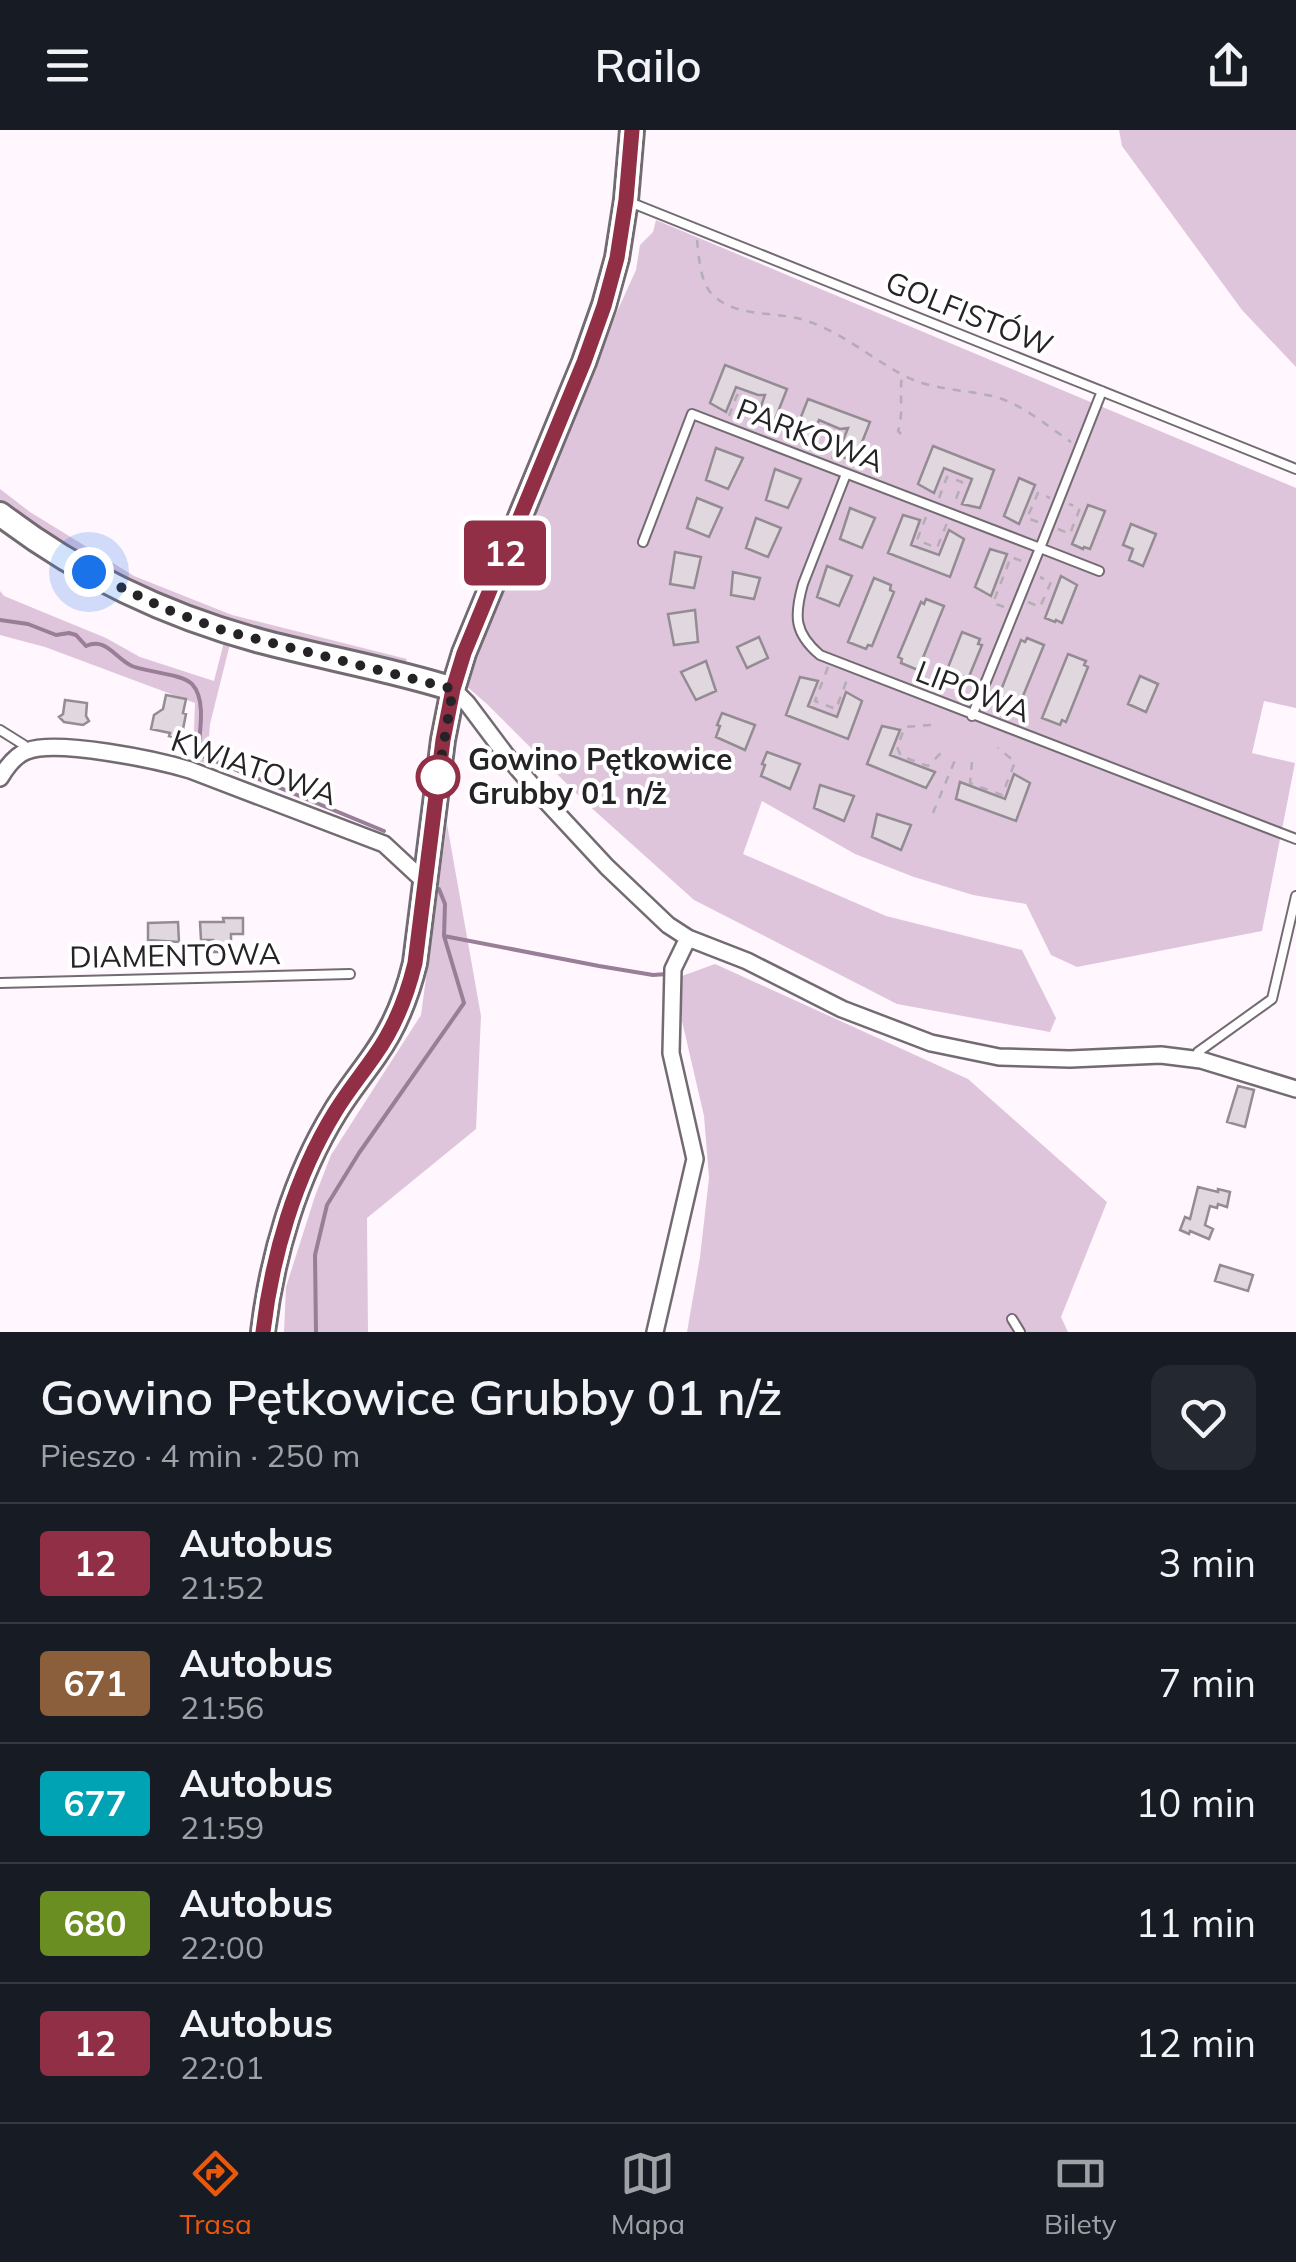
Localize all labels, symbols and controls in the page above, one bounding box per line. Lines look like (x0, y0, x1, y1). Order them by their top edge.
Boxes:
text: Railo (594, 37, 702, 93)
icon: menu (40, 38, 95, 93)
icon: share (1201, 38, 1256, 93)
street label: GOLFISTÓW (880, 262, 1059, 364)
street label: PARKOWA (731, 390, 889, 481)
line badge: 12 (460, 520, 550, 586)
text: 12 (484, 531, 526, 575)
your location (64, 547, 114, 597)
street label: LIPOWA (911, 652, 1036, 730)
street label: KWIATOWA (166, 721, 342, 813)
place label: Gowino Pętkowice Grubby 01 n/ż (468, 740, 732, 812)
marker: Gowino Pętkowice Grubby 01 n/ż (417, 756, 459, 798)
street label: DIAMENTOWA (69, 934, 281, 976)
button: heart (1151, 1365, 1256, 1470)
text: Gowino Pętkowice Grubby 01 n/ż (40, 1367, 782, 1427)
text: Pieszo · 4 min · 250 m (40, 1435, 360, 1475)
text: Autobus (180, 1519, 333, 1567)
text: 3 min (1159, 1539, 1256, 1587)
text: 12 (74, 1541, 116, 1585)
text: 21:52 (180, 1567, 264, 1607)
text: Autobus (180, 1639, 333, 1687)
text: 7 min (1159, 1659, 1256, 1707)
text: 671 (63, 1661, 127, 1705)
text: 21:56 (180, 1687, 264, 1727)
text: Autobus (180, 1759, 333, 1807)
text: 10 min (1136, 1779, 1256, 1827)
text: 677 (63, 1781, 127, 1825)
text: 21:59 (180, 1807, 264, 1847)
text: Autobus (180, 1879, 333, 1927)
text: 11 min (1136, 1899, 1256, 1947)
text: 680 (63, 1901, 127, 1945)
text: 22:00 (180, 1927, 264, 1967)
text: Autobus (180, 1999, 333, 2047)
text: 12 min (1136, 2019, 1256, 2067)
text: 12 (74, 2021, 116, 2065)
text: 22:01 (180, 2047, 264, 2087)
tab: Trasa (179, 2146, 252, 2241)
tab: Mapa (611, 2146, 685, 2241)
tab: Bilety (1044, 2146, 1117, 2241)

